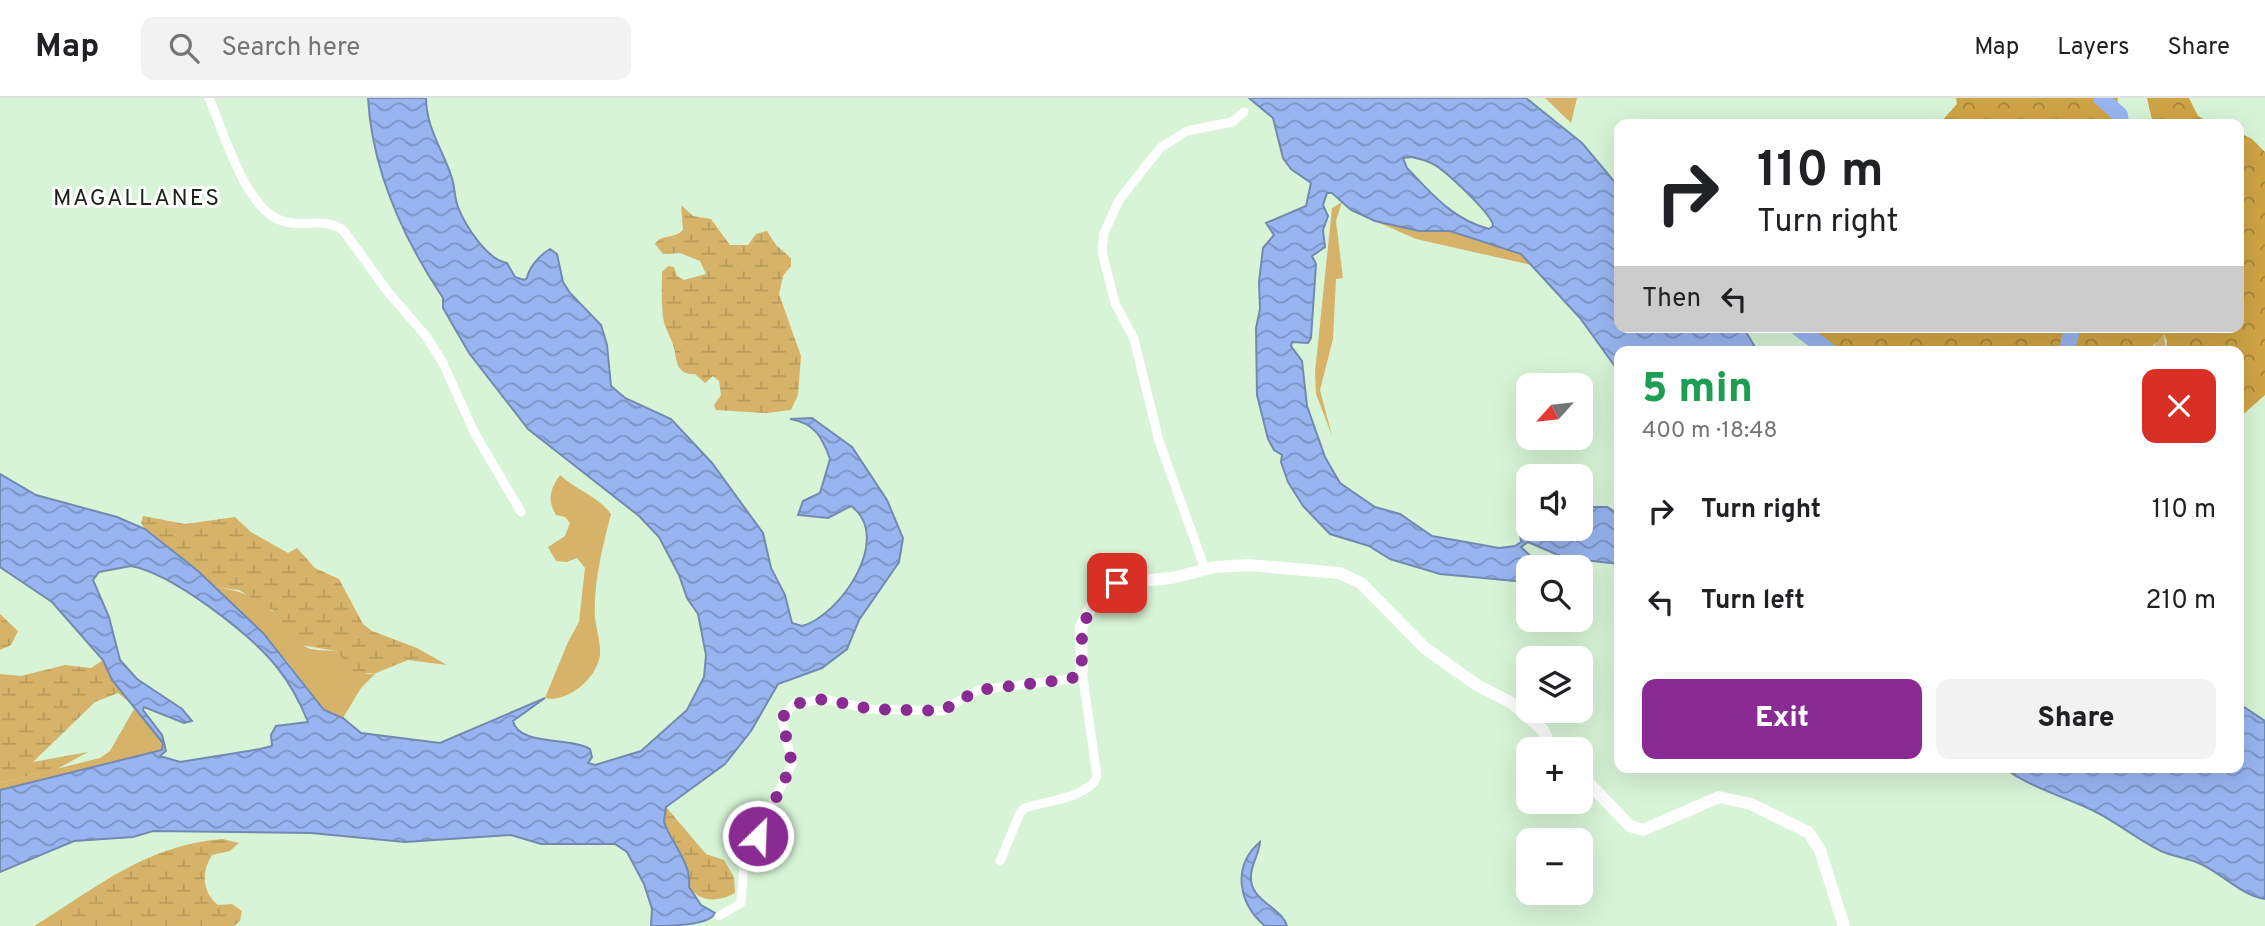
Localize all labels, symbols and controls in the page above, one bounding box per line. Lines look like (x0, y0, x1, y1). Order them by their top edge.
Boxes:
search box (141, 17, 631, 80)
text: Map (35, 27, 99, 69)
icon: search (165, 29, 203, 67)
text: Search here (221, 32, 360, 65)
text: Map (1974, 33, 2019, 63)
text: Layers (2057, 33, 2129, 63)
text: Share (2167, 33, 2230, 63)
text: 110 m (1757, 142, 1884, 204)
icon: right (1642, 147, 1733, 238)
district label: MAGALLANES (53, 185, 221, 214)
text: Turn right (1757, 203, 1899, 243)
icon: left (1715, 280, 1753, 318)
text: Then (1642, 283, 1701, 316)
text: 5 min (1642, 364, 1753, 417)
button: close (2142, 369, 2216, 443)
north arrow (1516, 373, 1592, 450)
map controls (1516, 373, 1593, 905)
text: 400 m · 18:48 (1642, 417, 1777, 446)
button: sound (1516, 464, 1593, 541)
icon: right (1642, 492, 1680, 530)
text: Turn right (1701, 494, 1821, 527)
text: 110 m (2152, 494, 2216, 527)
pin (1087, 553, 1147, 613)
button: search (1516, 555, 1593, 632)
icon: arrive (1098, 564, 1136, 602)
icon: left (1642, 583, 1680, 621)
text: Turn left (1701, 585, 1805, 618)
text: 210 m (2146, 585, 2216, 618)
button: layers (1516, 646, 1593, 723)
button: Exit (1642, 679, 1922, 759)
button: Share (1936, 679, 2216, 759)
button: + (1516, 737, 1593, 814)
position arrow (721, 799, 795, 873)
button: − (1516, 828, 1593, 905)

